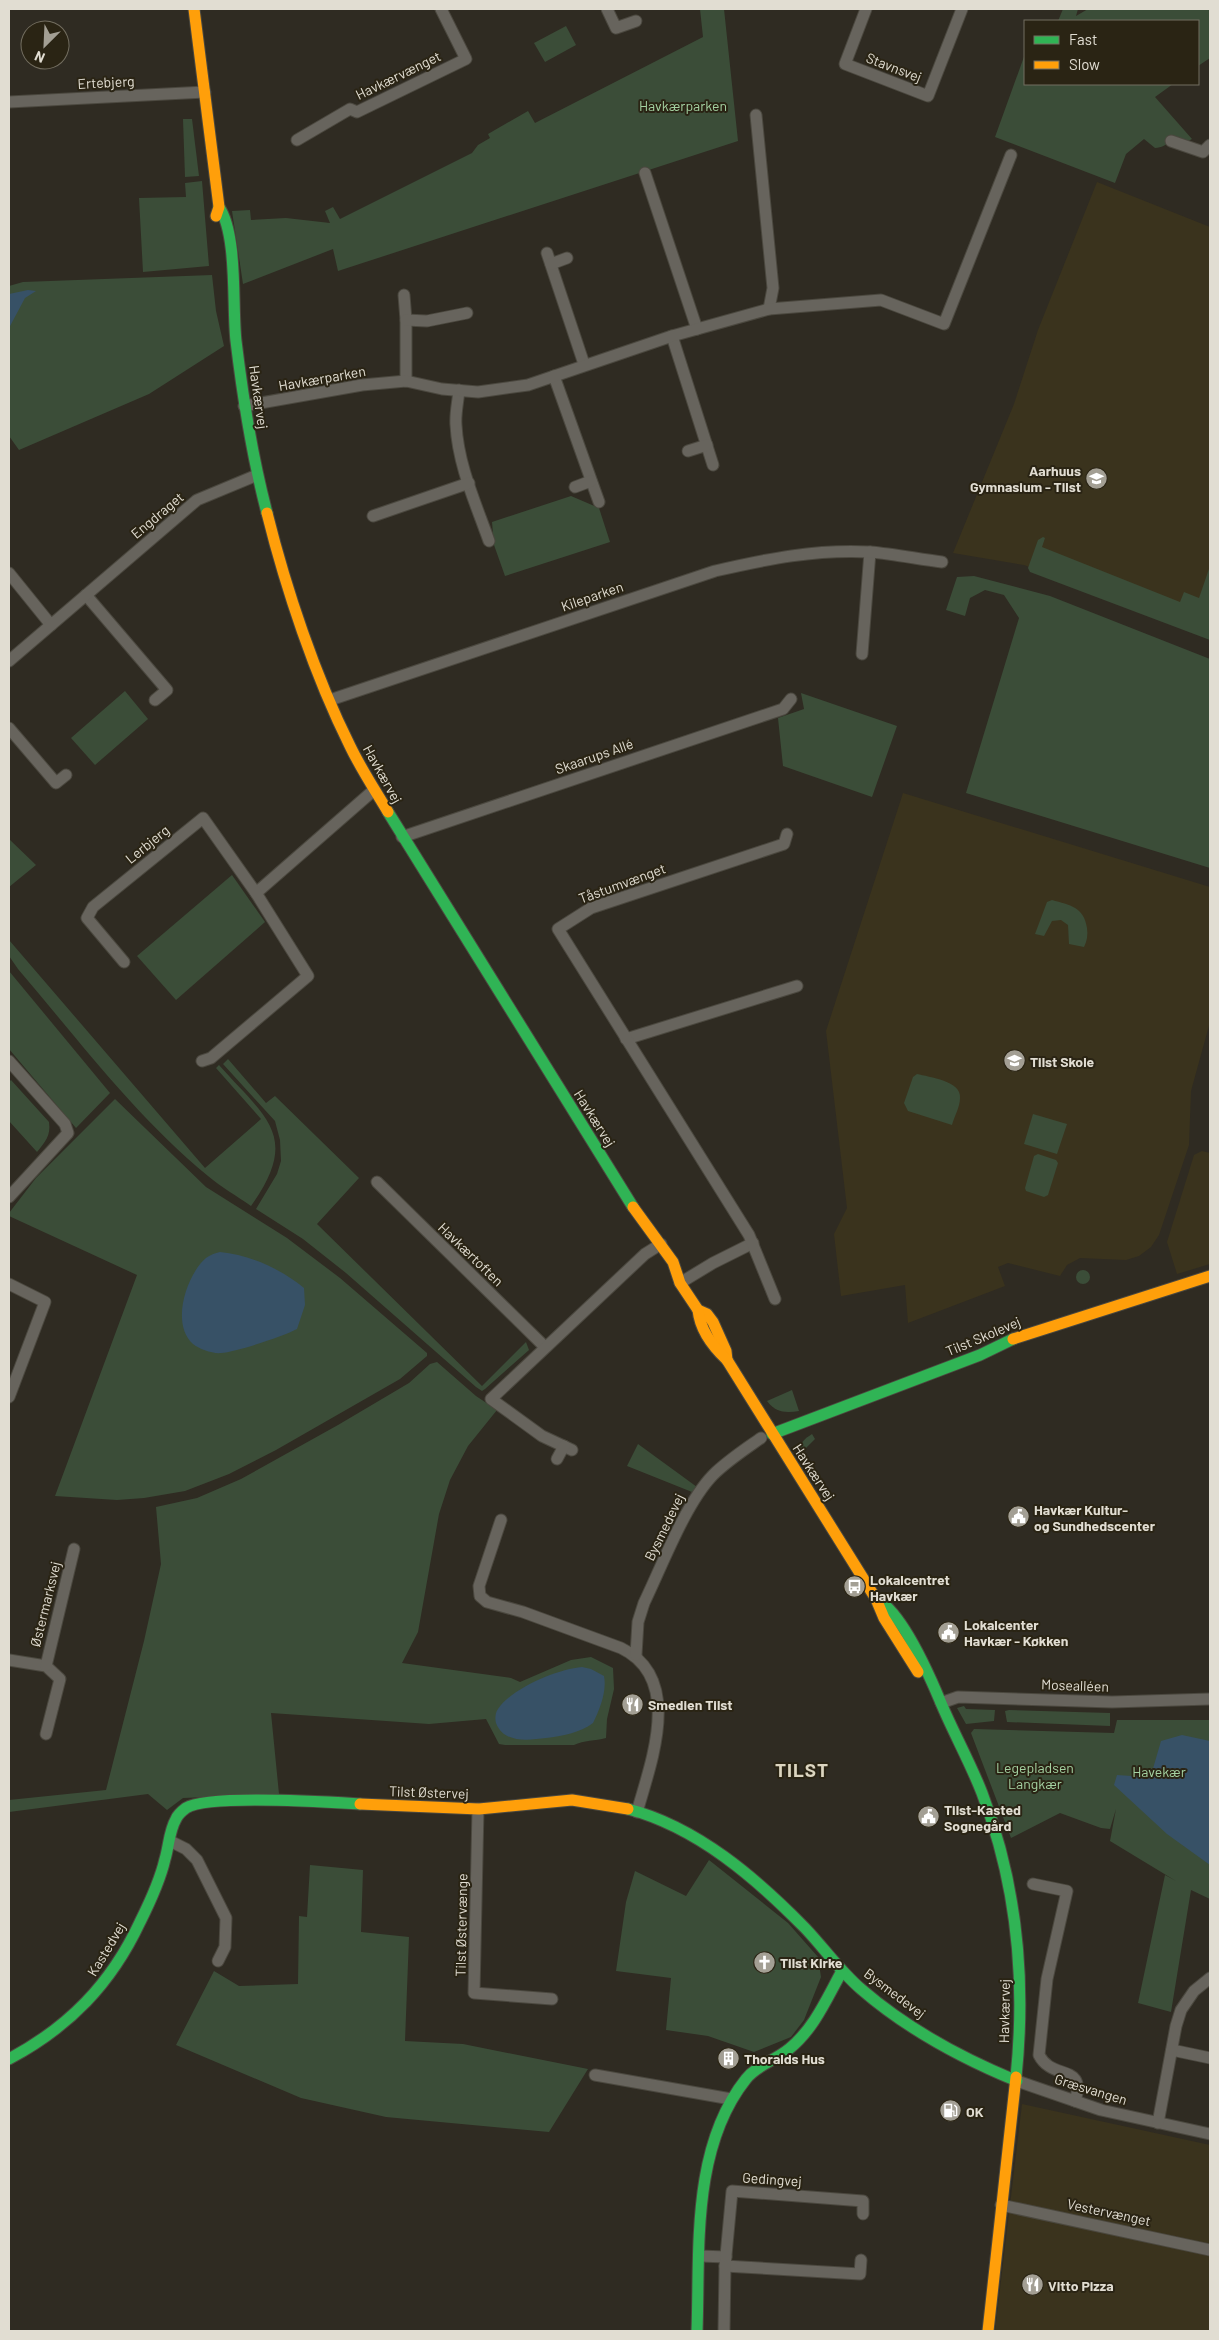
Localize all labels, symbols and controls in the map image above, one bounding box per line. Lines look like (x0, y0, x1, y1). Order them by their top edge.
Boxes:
north arrow (20, 20, 70, 70)
legend (1024, 20, 1199, 85)
text: Fast (1069, 30, 1097, 48)
street label: Havkærvænget (353, 47, 443, 103)
text: N (32, 48, 47, 67)
street label: Stavnsvej (864, 49, 924, 85)
text: Slow (1069, 55, 1100, 73)
street label: Ertebjerg (77, 72, 135, 92)
park label: Havkærparken (639, 97, 727, 114)
street label: Havkærparken (277, 362, 367, 394)
street label: Havkærvej (246, 364, 272, 430)
place label: Aarhuus Gymnasium - Tilst (970, 462, 1081, 495)
school or university icon: Aarhuus Gymnasium - Tilst (1085, 466, 1109, 490)
street label: Engdraget (127, 488, 187, 542)
street label: Kileparken (559, 577, 625, 615)
street label: Skaarups Allé (553, 735, 635, 777)
street label: Havkærvej (360, 742, 406, 806)
street label: Lerbjerg (122, 821, 172, 867)
street label: Tåstumvænget (576, 859, 668, 907)
school or university icon: Tilst Skole (1002, 1049, 1026, 1073)
place label: Tilst Skole (1030, 1053, 1095, 1070)
street label: Havkærvej (571, 1086, 619, 1150)
street label: Havkærtoften (435, 1219, 507, 1289)
street label: Tilst Skolevej (943, 1313, 1023, 1359)
street label: Havkærvej (789, 1440, 839, 1504)
street label: Bysmedevej (640, 1491, 688, 1563)
place label: Havkær Kultur- og Sundhedscenter (1034, 1501, 1156, 1534)
public building icon: Havkær Kultur- og Sundhedscenter (1006, 1505, 1030, 1529)
street label: Østermarksvej (26, 1560, 64, 1648)
place label: Lokalcentret Havkær (870, 1571, 950, 1604)
bus stop icon: Lokalcentret Havkær (842, 1575, 866, 1599)
place label: Lokalcenter Havkær - Køkken (964, 1616, 1068, 1649)
public building icon: Lokalcenter Havkær - Køkken (936, 1620, 960, 1644)
street label: Mosealléen (1041, 1675, 1109, 1695)
restaurant icon: Smedien Tilst (620, 1692, 644, 1716)
place label: Smedien Tilst (648, 1696, 733, 1713)
district label: TILST (775, 1758, 829, 1781)
park label: Legepladsen Langkær (996, 1759, 1074, 1792)
park label: Havekær (1132, 1763, 1186, 1780)
street label: Tilst Østervej (389, 1782, 469, 1802)
place label: Tilst-Kasted Sognegård (944, 1801, 1021, 1834)
public building icon: Tilst-Kasted Sognegård (916, 1805, 940, 1829)
street label: Tilst Østervænge (452, 1873, 470, 1977)
street label: Kastedvej (83, 1919, 129, 1979)
church icon: Tilst Kirke (752, 1950, 776, 1974)
place label: Tilst Kirke (780, 1954, 843, 1971)
street label: Bysmedevej (861, 1964, 929, 2022)
street label: Havkærvej (995, 1979, 1013, 2043)
building icon: Thoralds Hus (716, 2046, 740, 2070)
place label: Thoralds Hus (744, 2050, 825, 2067)
street label: Græsvangen (1053, 2070, 1129, 2108)
fuel station icon: OK (938, 2099, 962, 2123)
place label: OK (966, 2103, 984, 2120)
street label: Gedingvej (742, 2168, 802, 2190)
street label: Vestervænget (1066, 2195, 1152, 2229)
restaurant icon: Vitto Pizza (1020, 2273, 1044, 2297)
place label: Vitto Pizza (1048, 2277, 1114, 2294)

